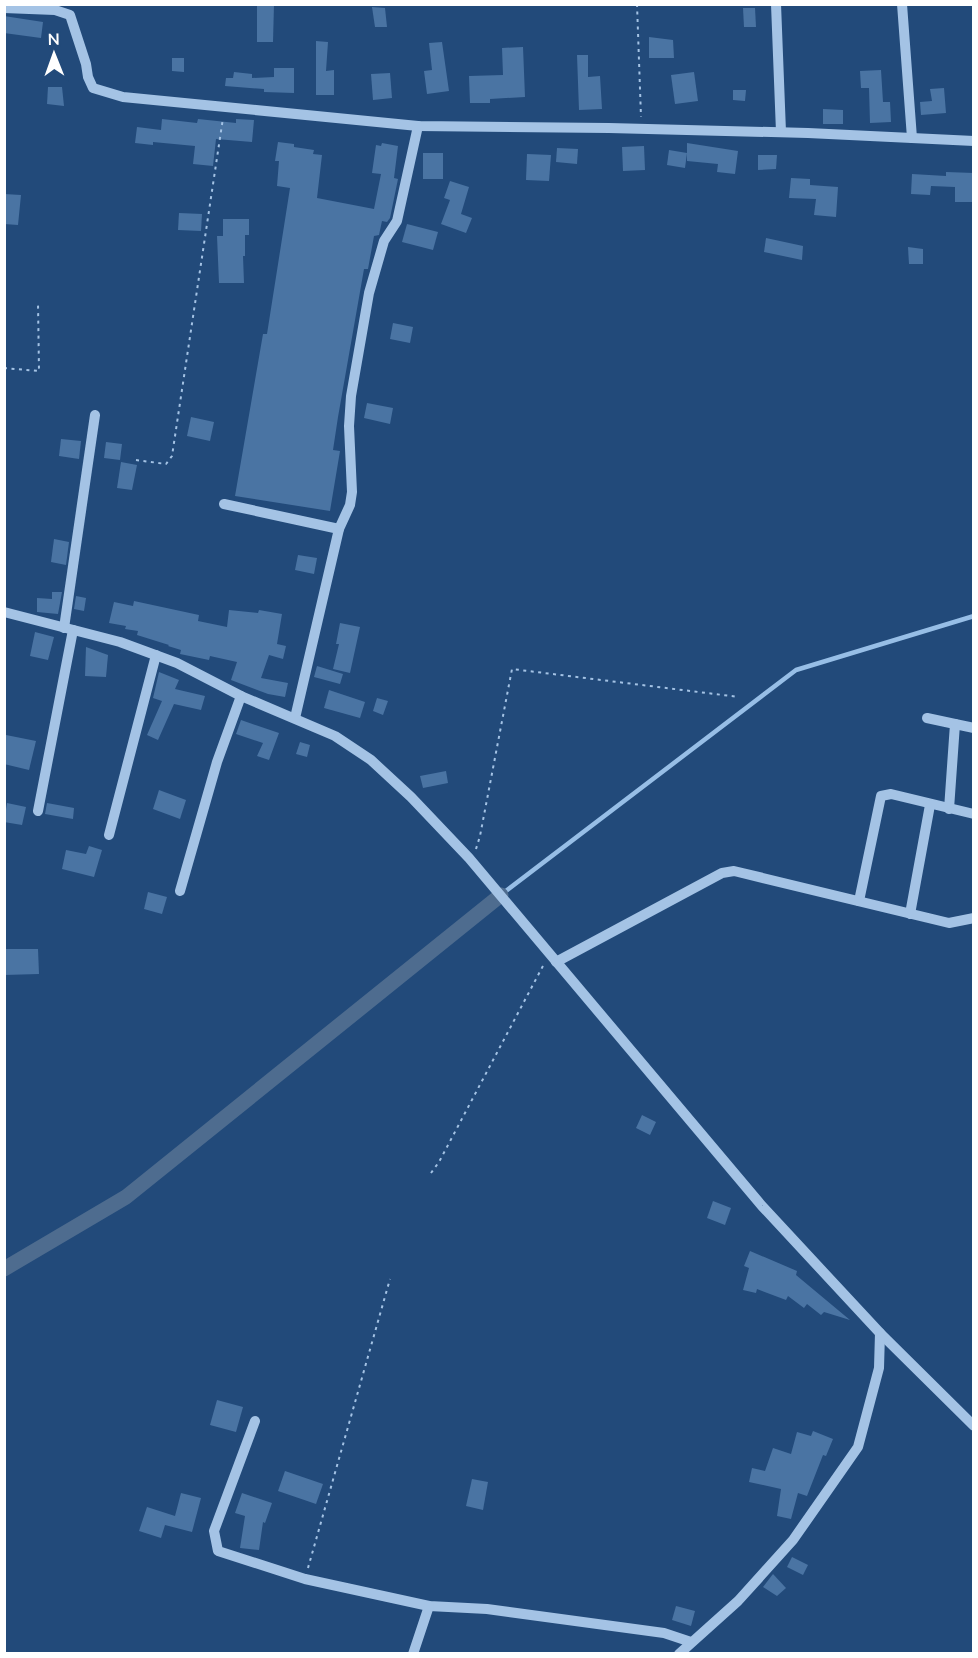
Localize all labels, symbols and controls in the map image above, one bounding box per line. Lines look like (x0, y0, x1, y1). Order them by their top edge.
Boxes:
north arrow (24, 24, 84, 84)
text: N (48, 29, 60, 49)

